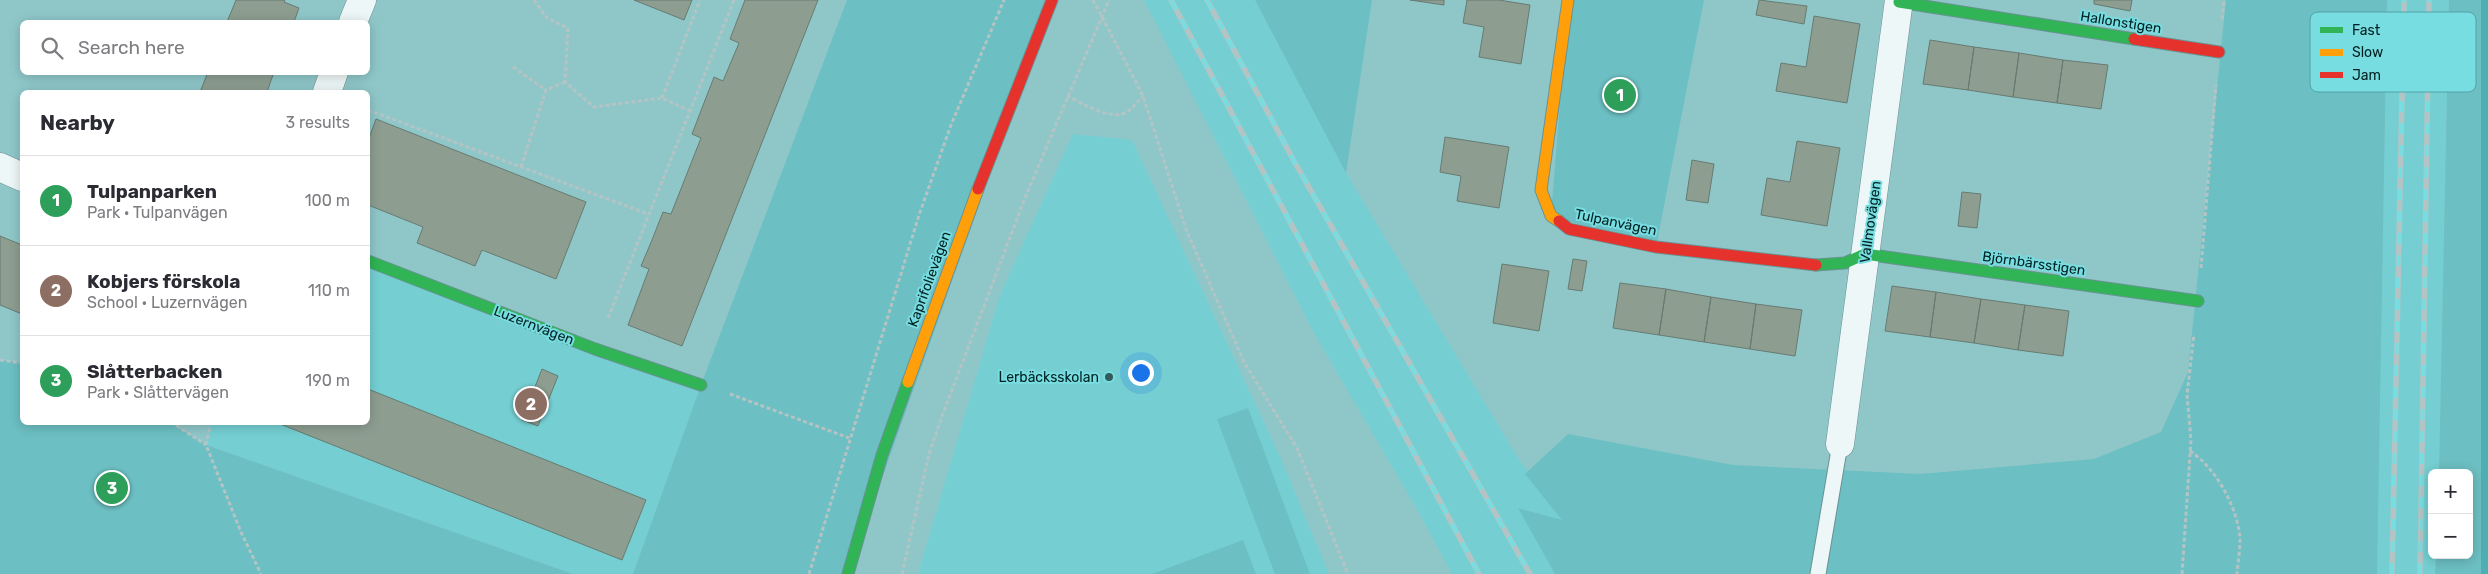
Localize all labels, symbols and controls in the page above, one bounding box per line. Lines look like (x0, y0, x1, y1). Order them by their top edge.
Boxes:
street label: Hallonstigen (2079, 8, 2163, 37)
legend (2310, 12, 2476, 92)
search box (20, 20, 370, 75)
text: Fast (2352, 22, 2381, 39)
icon: search (38, 34, 66, 62)
text: Search here (78, 36, 185, 59)
text: Slow (2352, 44, 2383, 61)
text: Jam (2352, 67, 2381, 84)
pin: 1 (1604, 76, 1636, 114)
text: Nearby (40, 110, 115, 135)
text: 3 results (285, 113, 350, 132)
text: Tulpanparken (87, 180, 217, 203)
street label: Vallmovägen (1856, 180, 1885, 264)
text: 1 (52, 191, 60, 210)
text: 100 m (305, 191, 350, 210)
text: Park · Tulpanvägen (87, 203, 228, 222)
street label: Tulpanvägen (1574, 206, 1658, 239)
street label: Kaprifolievägen (904, 229, 955, 329)
street label: Björnbärsstigen (1981, 248, 2087, 279)
text: Kobjers förskola (87, 270, 241, 293)
text: 2 (51, 281, 61, 300)
text: 110 m (308, 281, 350, 300)
text: School · Luzernvägen (87, 293, 247, 312)
street label: Luzernvägen (491, 302, 576, 349)
text: Slåtterbacken (87, 360, 222, 383)
your location (1128, 360, 1154, 386)
place label: Lerbäcksskolan (998, 369, 1099, 386)
text: 3 (51, 371, 61, 390)
text: 190 m (305, 371, 350, 390)
marker: Lerbäcksskolan (1103, 371, 1115, 383)
text: Park · Slåttervägen (87, 383, 229, 402)
pin: 2 (515, 385, 547, 423)
pin: 3 (96, 469, 128, 507)
map controls (2428, 469, 2473, 559)
button: + (2428, 469, 2473, 514)
button: − (2428, 514, 2473, 559)

